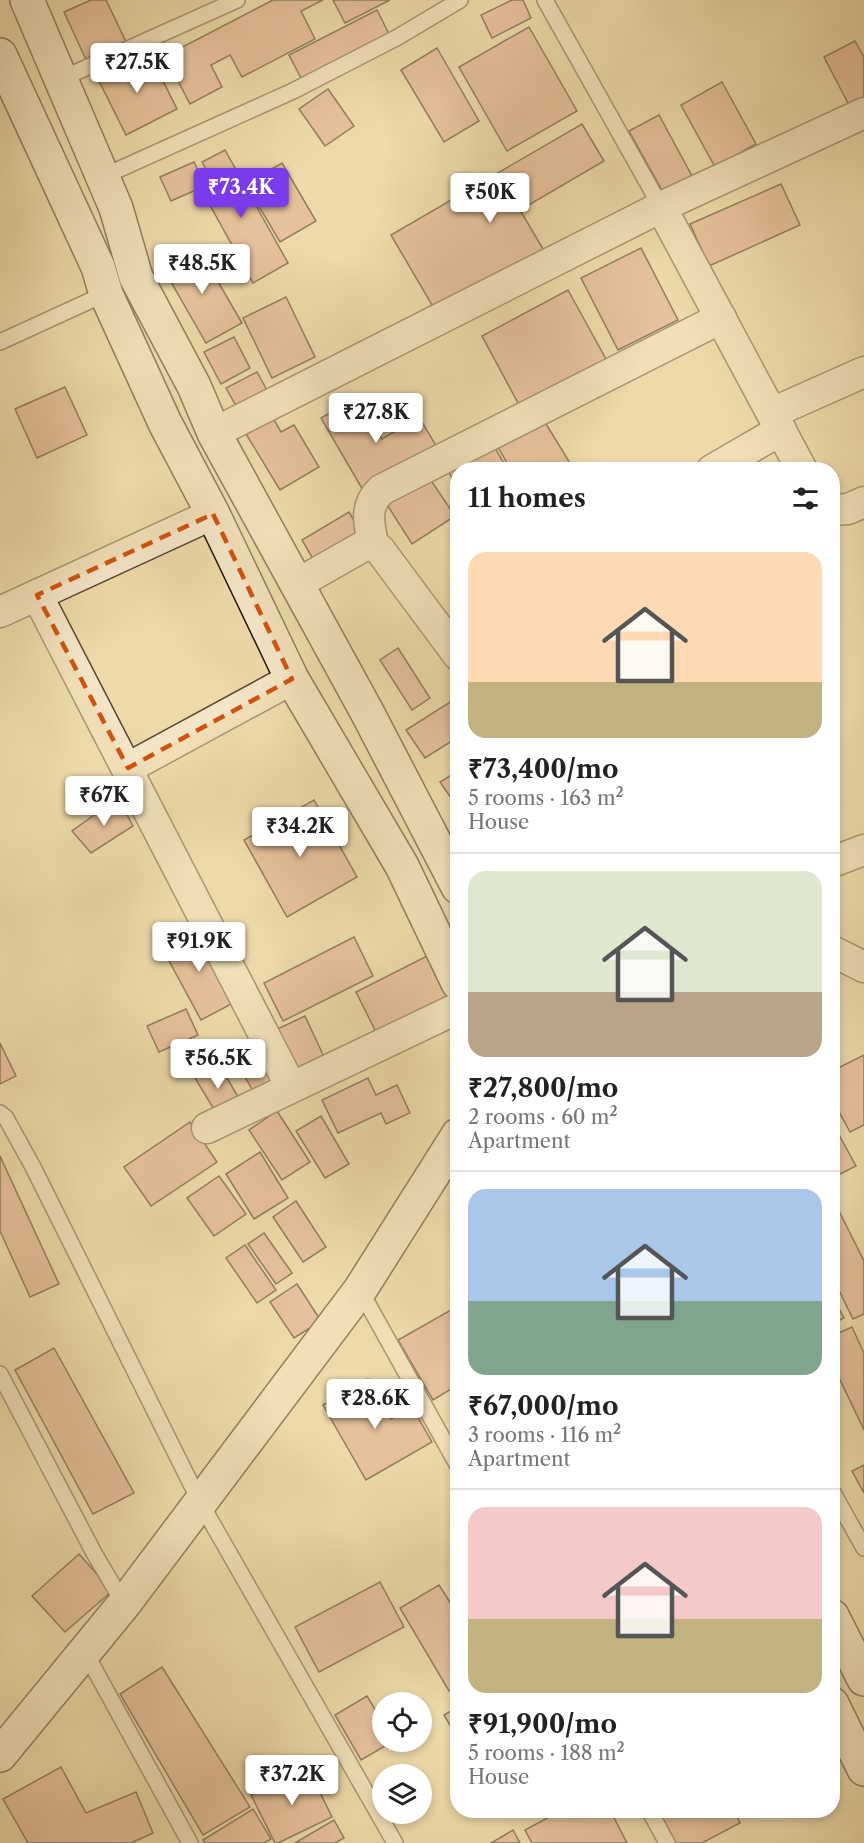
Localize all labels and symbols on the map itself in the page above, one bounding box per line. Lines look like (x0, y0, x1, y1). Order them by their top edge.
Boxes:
pin: ₹27.5K (88, 43, 186, 94)
pin: ₹73.4K (192, 168, 290, 219)
pin: ₹50K (454, 173, 526, 224)
pin: ₹48.5K (153, 244, 251, 295)
pin: ₹27.8K (327, 393, 425, 444)
pin: ₹67K (68, 776, 140, 827)
pin: ₹34.2K (251, 807, 349, 858)
pin: ₹91.9K (150, 922, 248, 973)
pin: ₹56.5K (169, 1039, 267, 1090)
pin: ₹28.6K (326, 1379, 424, 1430)
pin: ₹37.2K (243, 1755, 341, 1806)

